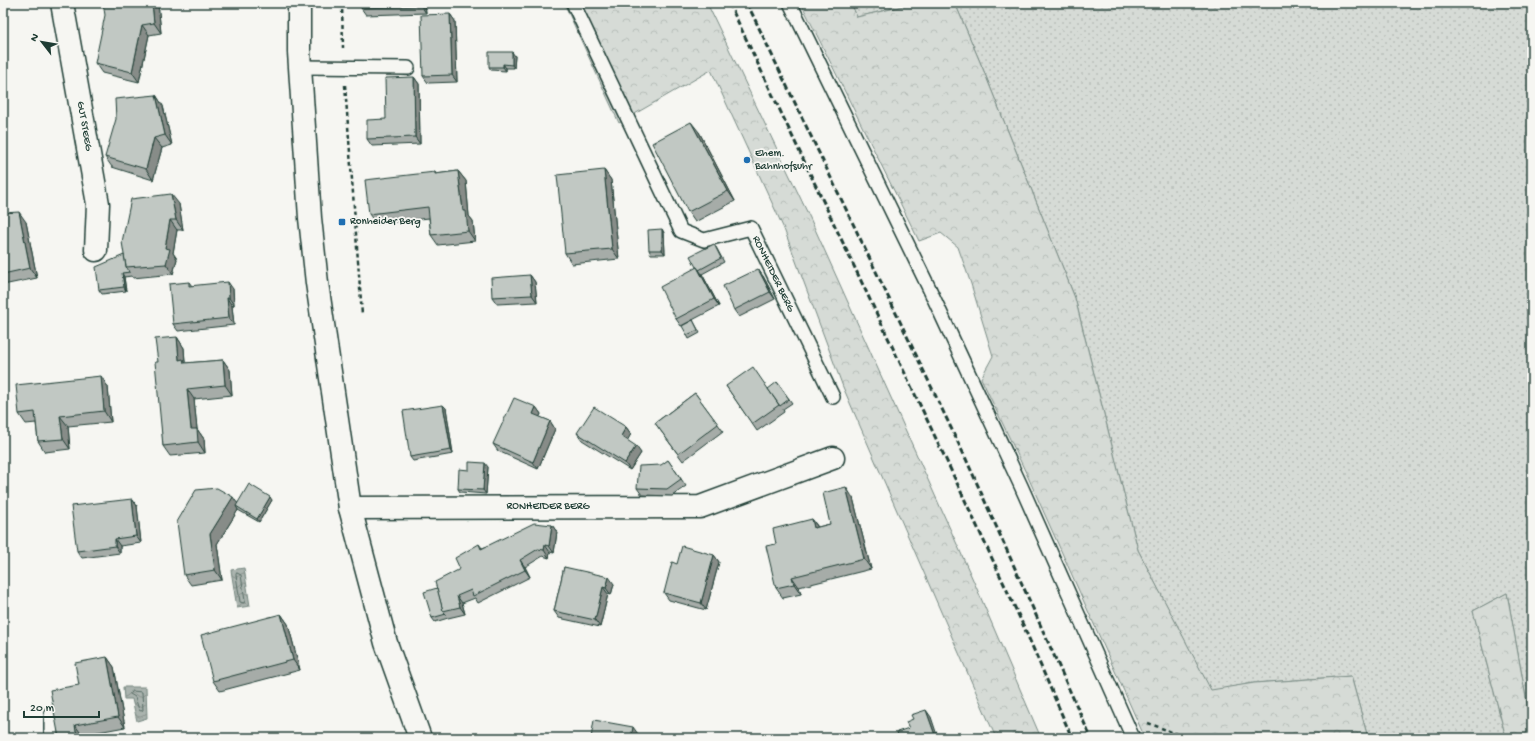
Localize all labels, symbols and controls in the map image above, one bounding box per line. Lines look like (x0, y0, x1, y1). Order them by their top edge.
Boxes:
north arrow (22, 22, 62, 62)
text: N (28, 32, 42, 44)
street label: GUT STEEG (74, 100, 94, 153)
place label: Ehem. Bahnhofsuhr (754, 148, 813, 173)
marker: Ehem. Bahnhofsuhr (742, 155, 752, 165)
place label: Ronheider Berg (350, 216, 421, 228)
marker: Ronheider Berg (337, 217, 347, 227)
street label: RONHEIDER BERG (749, 234, 797, 315)
street label: RONHEIDER BERG (507, 501, 591, 513)
scale bar (24, 693, 99, 719)
text: 20 m (30, 702, 55, 716)

